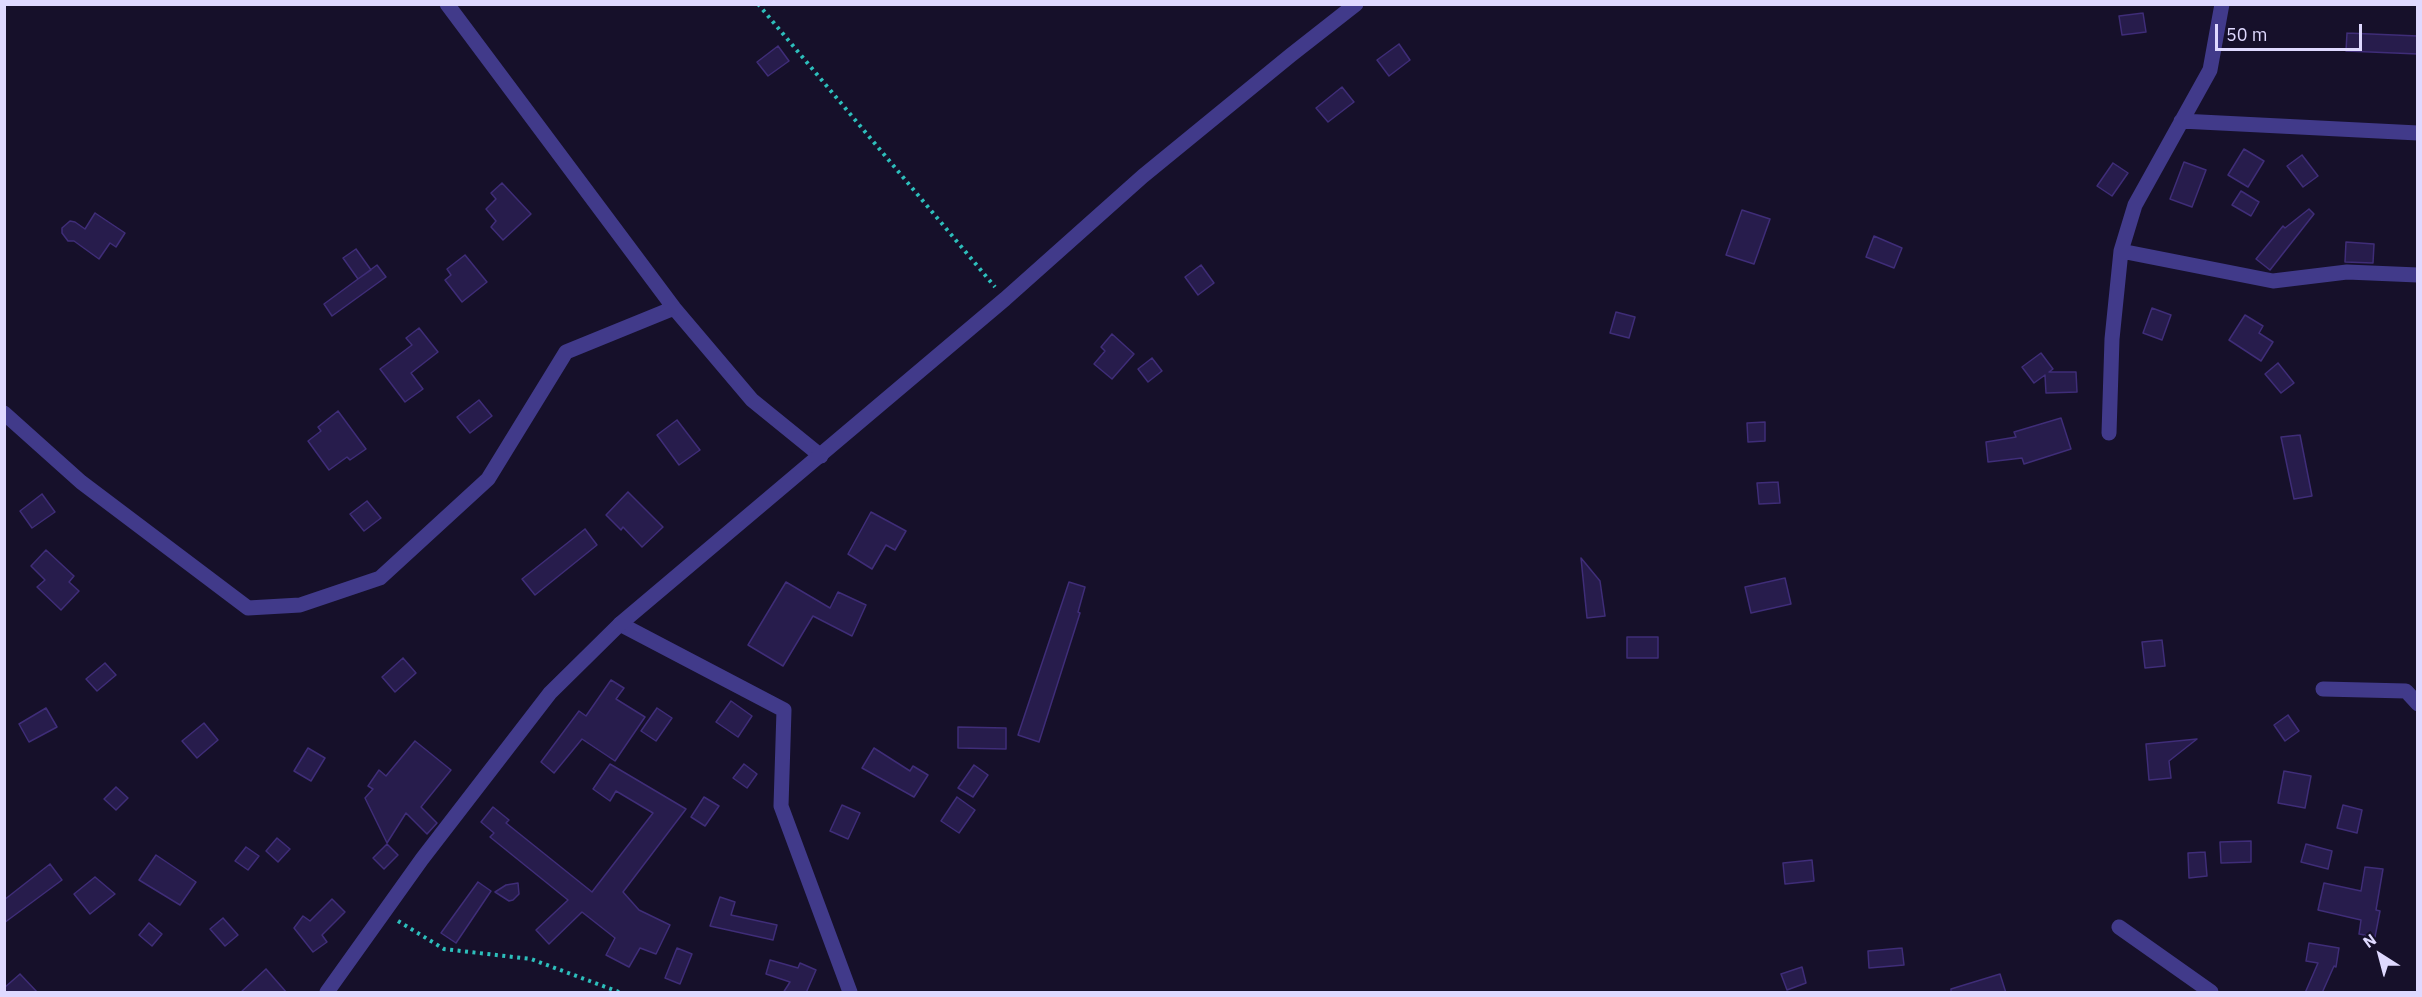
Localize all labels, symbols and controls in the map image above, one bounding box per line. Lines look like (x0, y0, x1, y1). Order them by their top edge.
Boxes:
scale bar (2218, 12, 2365, 50)
text: 50 m (2226, 23, 2268, 46)
north arrow (2350, 925, 2410, 985)
text: N (2359, 929, 2380, 952)

